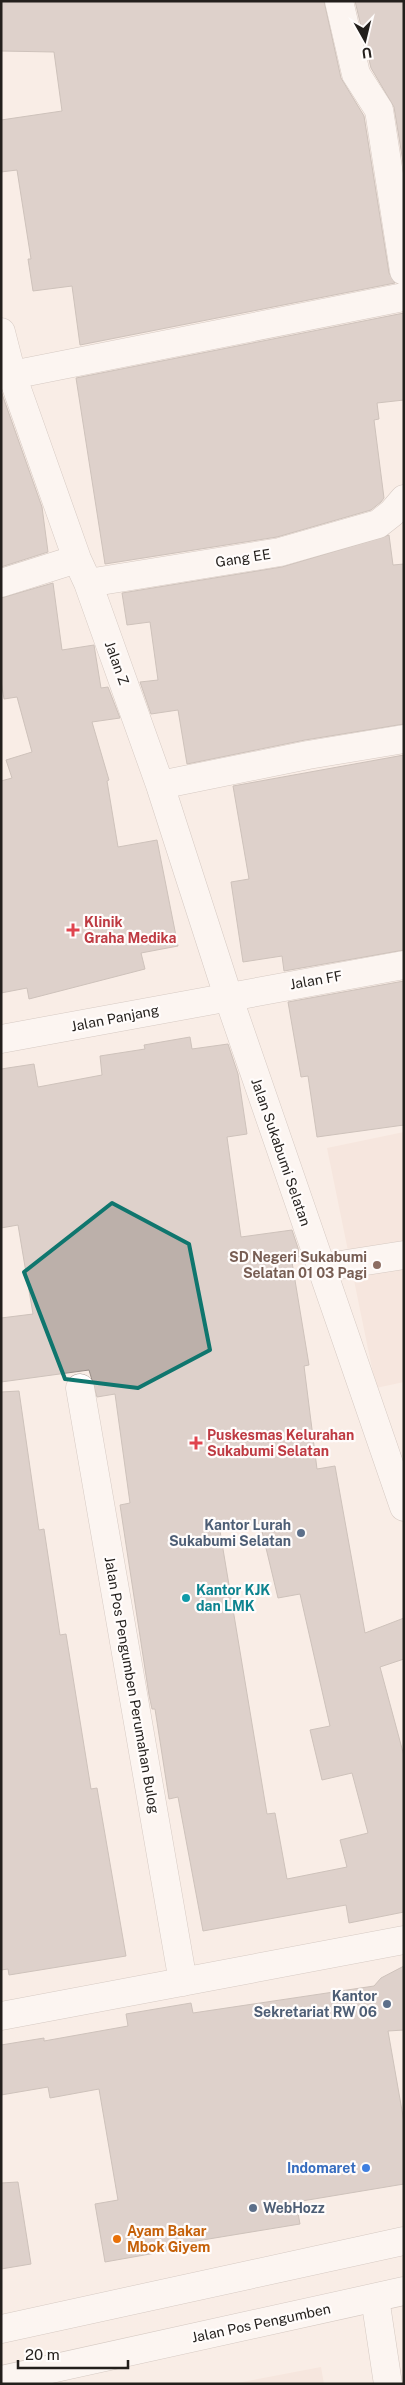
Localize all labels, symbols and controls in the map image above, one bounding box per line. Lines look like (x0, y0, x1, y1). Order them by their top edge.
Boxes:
north arrow (340, 15, 390, 65)
text: U (361, 44, 373, 62)
street label: Gang EE (214, 546, 272, 570)
street label: Jalan Z (102, 639, 132, 687)
place label: Klinik Graha Medika (84, 914, 176, 946)
marker: Klinik Graha Medika (66, 923, 80, 937)
street label: Jalan FF (288, 968, 344, 992)
street label: Jalan Panjang (70, 1002, 161, 1034)
street label: Jalan Sukabumi Selatan (248, 1076, 314, 1228)
place label: SD Negeri Sukabumi Selatan 01 03 Pagi (229, 1249, 367, 1281)
marker: SD Negeri Sukabumi Selatan 01 03 Pagi (371, 1259, 383, 1271)
place label: Puskesmas Kelurahan Sukabumi Selatan (207, 1427, 354, 1459)
marker: Puskesmas Kelurahan Sukabumi Selatan (189, 1436, 203, 1450)
place label: Kantor Lurah Sukabumi Selatan (169, 1517, 291, 1549)
marker: Kantor Lurah Sukabumi Selatan (295, 1527, 307, 1539)
street label: Jalan Pos Pengumben Perumahan Bulog (101, 1555, 163, 1815)
place label: Kantor KJK dan LMK (196, 1582, 270, 1614)
marker: Kantor KJK dan LMK (180, 1592, 192, 1604)
place label: Kantor Sekretariat RW 06 (253, 1988, 377, 2020)
marker: Kantor Sekretariat RW 06 (381, 1998, 393, 2010)
place label: Indomaret (287, 2160, 356, 2176)
marker: Indomaret (360, 2162, 372, 2174)
place label: WebHozz (263, 2200, 325, 2216)
marker: WebHozz (247, 2202, 259, 2214)
place label: Ayam Bakar Mbok Giyem (127, 2223, 210, 2255)
marker: Ayam Bakar Mbok Giyem (111, 2233, 123, 2245)
street label: Jalan Pos Pengumben (190, 2300, 332, 2346)
scale bar (18, 2338, 128, 2370)
text: 20 m (25, 2346, 60, 2363)

